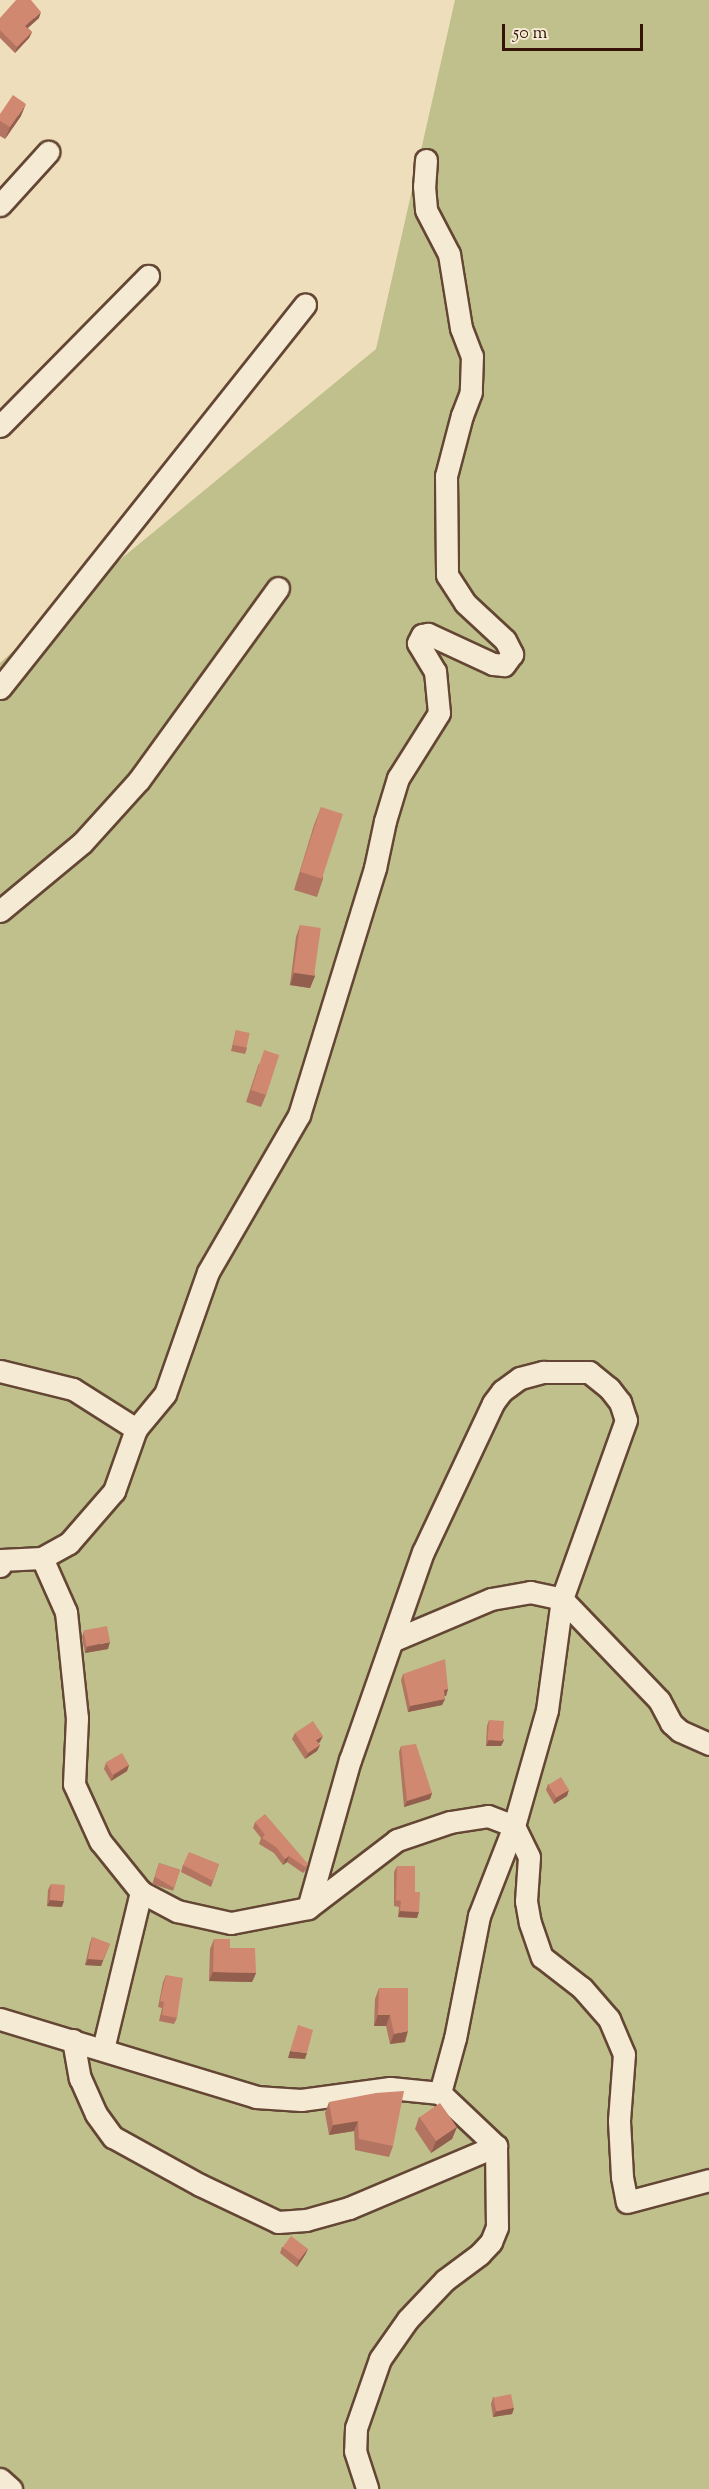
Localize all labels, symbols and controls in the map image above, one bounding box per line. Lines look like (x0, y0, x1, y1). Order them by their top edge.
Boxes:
scale bar (505, 12, 646, 50)
text: 50 m (513, 21, 547, 47)

